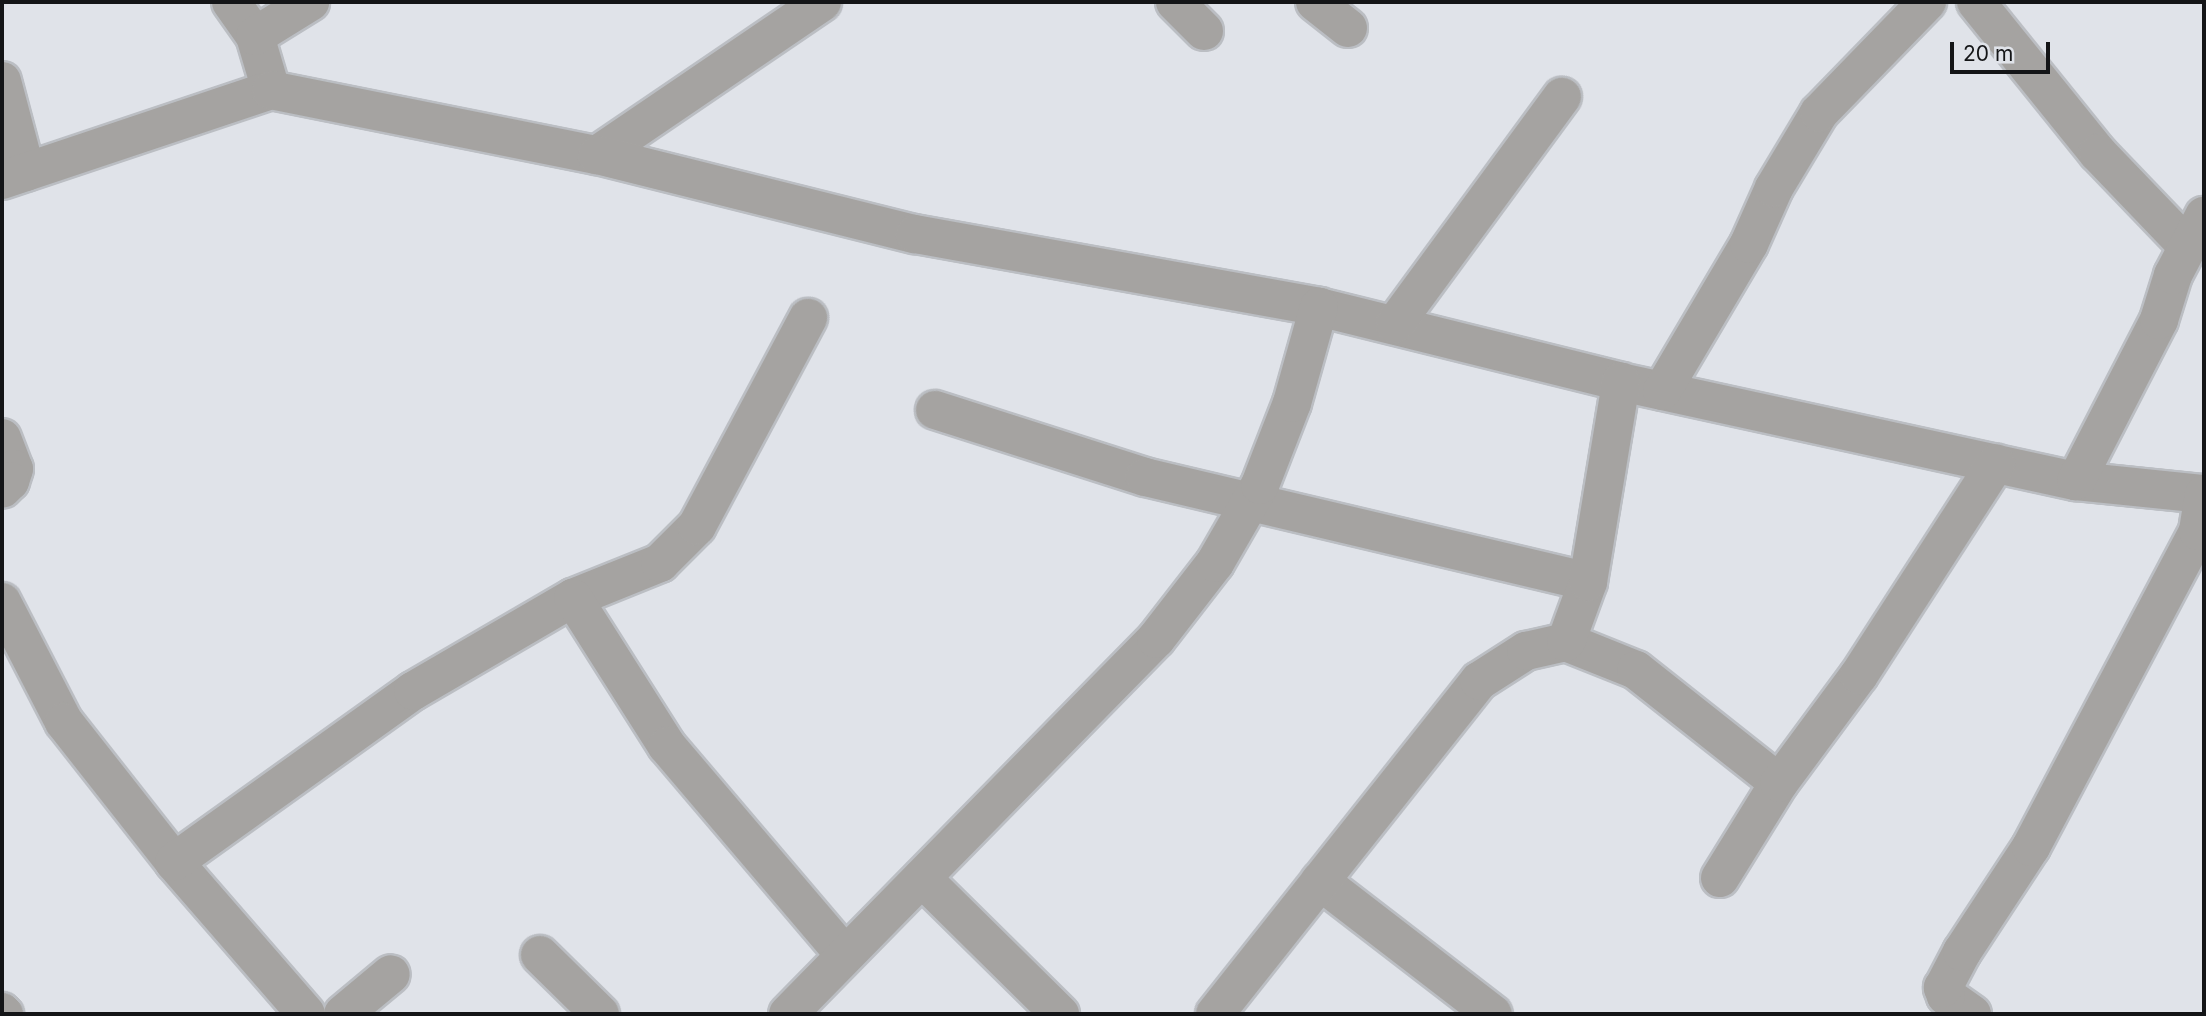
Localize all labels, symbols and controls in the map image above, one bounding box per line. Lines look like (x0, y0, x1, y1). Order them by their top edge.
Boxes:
scale bar (1954, 28, 2054, 72)
text: 20 m (1963, 41, 2013, 66)

